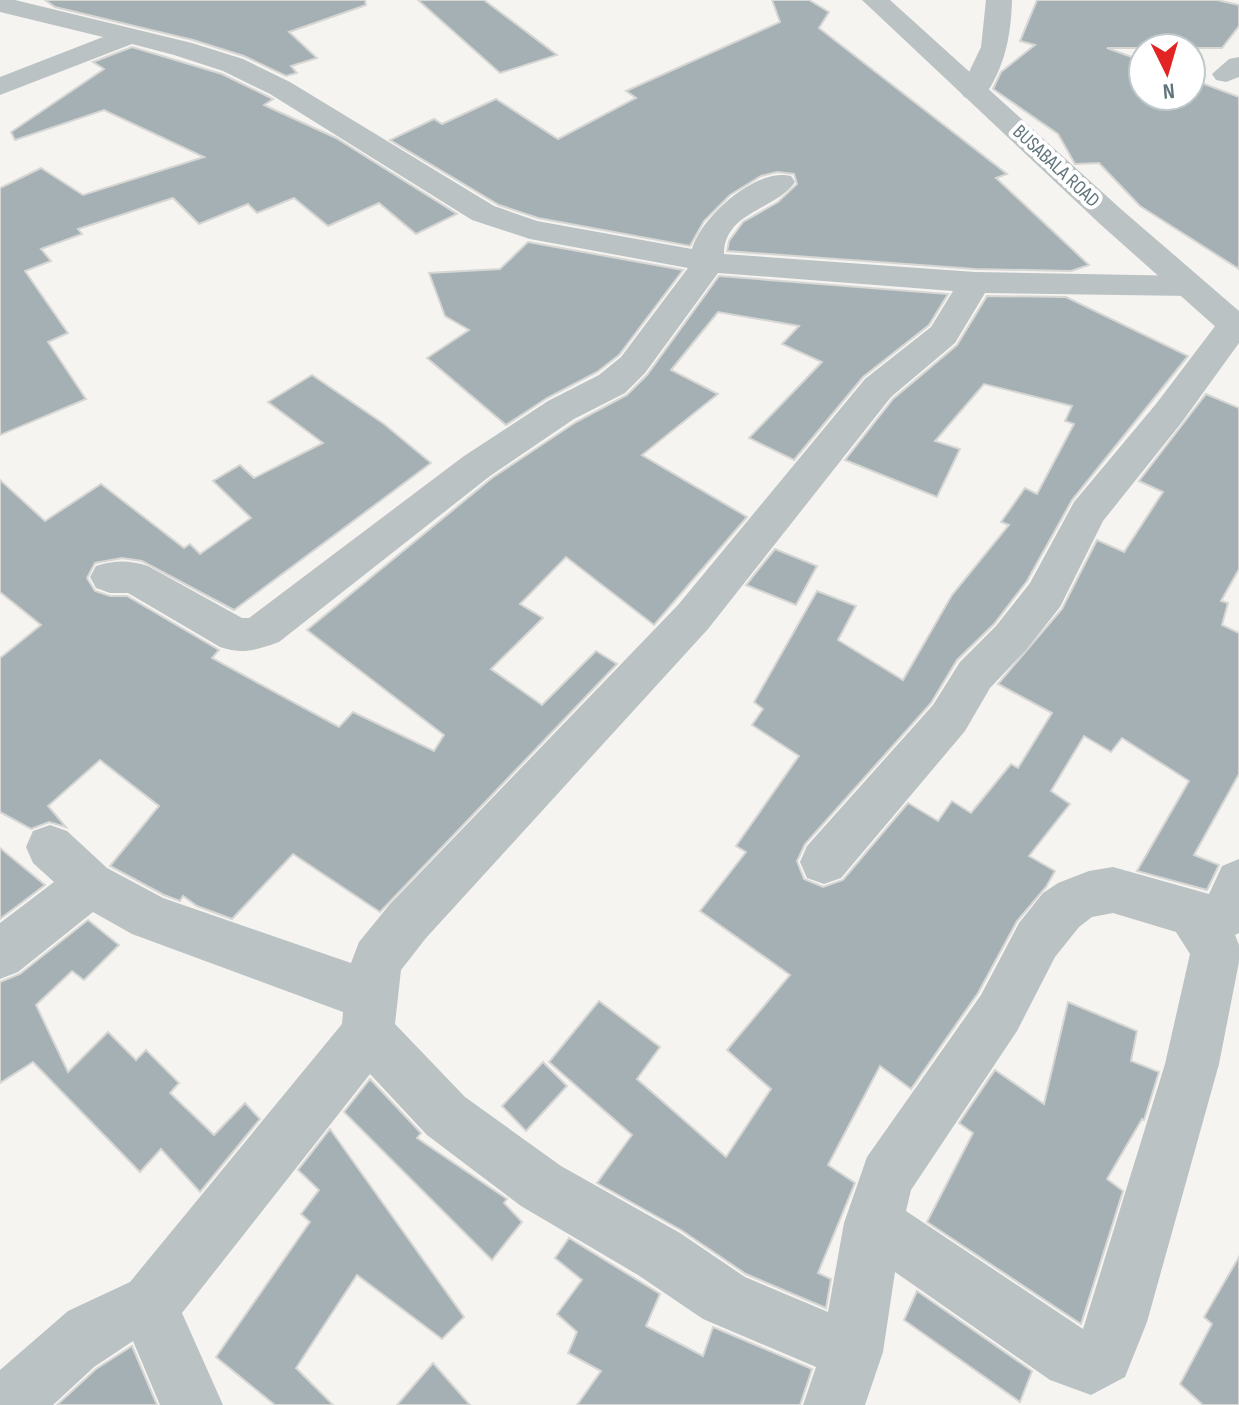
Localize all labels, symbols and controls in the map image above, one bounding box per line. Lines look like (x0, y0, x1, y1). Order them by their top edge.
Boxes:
north arrow (1127, 32, 1207, 112)
text: N (1162, 76, 1176, 104)
street label: BUSABALA ROAD (1008, 120, 1104, 212)

